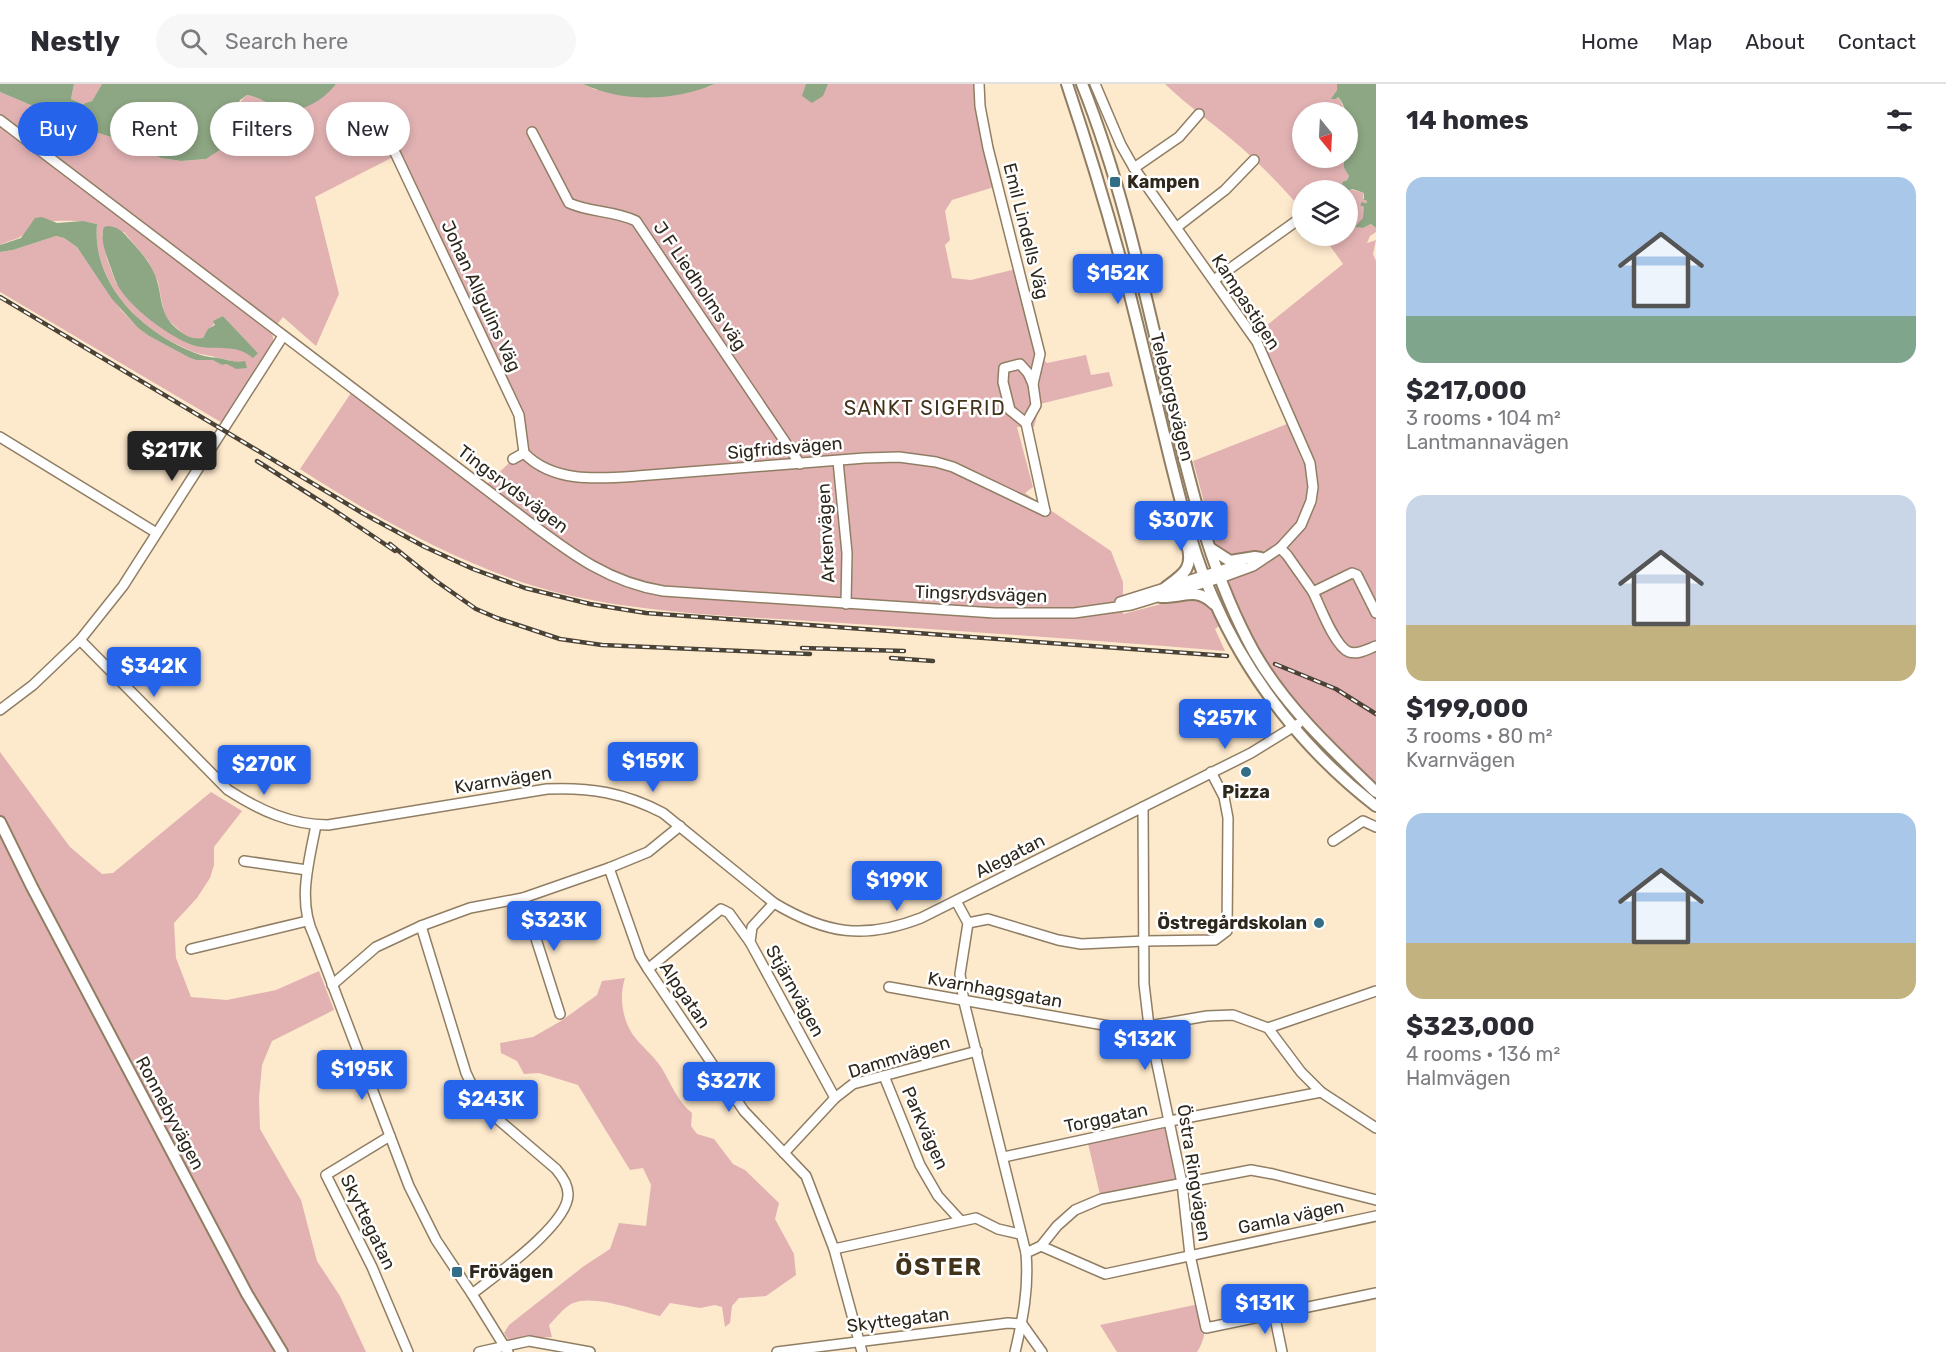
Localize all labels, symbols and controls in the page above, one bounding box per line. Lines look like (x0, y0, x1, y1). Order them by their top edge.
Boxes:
search box (156, 14, 576, 68)
text: Nestly (30, 25, 120, 58)
icon: search (177, 25, 210, 58)
text: Search here (225, 28, 348, 55)
text: Home (1581, 29, 1638, 54)
text: Map (1671, 29, 1712, 54)
text: About (1745, 29, 1805, 54)
text: Contact (1838, 29, 1916, 54)
chip: Buy (18, 102, 98, 156)
chip: Rent (110, 102, 198, 156)
chip: Filters (210, 102, 314, 156)
chip: New (326, 102, 410, 156)
north arrow (1292, 102, 1358, 168)
map controls (1292, 102, 1358, 246)
icon: filters (1883, 104, 1916, 137)
text: 14 homes (1406, 105, 1529, 136)
street label: Emil Lindells Väg (998, 161, 1054, 301)
place label: Kampen (1127, 171, 1200, 193)
marker: Kampen (1108, 175, 1122, 189)
button: layers (1292, 180, 1358, 246)
icon: home (1607, 216, 1715, 324)
street label: Johan Allgulins Väg (436, 217, 526, 375)
street label: J F Liedholms väg (649, 217, 751, 355)
street label: Kampastigen (1207, 250, 1285, 354)
pin: $152K (1076, 254, 1160, 305)
text: $152K (1087, 261, 1149, 285)
street label: Teleborgsvägen (1145, 330, 1199, 464)
text: $217,000 (1406, 375, 1527, 406)
district label: SANKT SIGFRID (844, 396, 1006, 420)
text: 3 rooms · 104 m² (1406, 406, 1561, 430)
text: Lantmannavägen (1406, 430, 1569, 454)
pin: $217K (130, 431, 214, 482)
street label: Sigfridsvägen (727, 432, 843, 464)
text: $217K (141, 438, 203, 462)
street label: Tingsrydsvägen (453, 440, 573, 538)
street label: Arkenvägen (812, 483, 840, 583)
pin: $307K (1139, 501, 1223, 552)
text: $307K (1149, 508, 1213, 532)
icon: home (1607, 534, 1715, 642)
street label: Tingsrydsvägen (914, 581, 1048, 607)
pin: $342K (112, 647, 196, 698)
text: $342K (121, 654, 187, 678)
text: $199,000 (1406, 693, 1528, 724)
pin: $257K (1183, 699, 1267, 750)
text: $257K (1193, 706, 1257, 730)
text: 3 rooms · 80 m² (1406, 724, 1553, 748)
pin: $159K (611, 742, 695, 793)
pin: $270K (222, 745, 306, 796)
text: Kvarnvägen (1406, 748, 1515, 772)
text: $159K (622, 749, 684, 773)
text: $270K (232, 752, 296, 776)
street label: Kvarnvägen (453, 761, 553, 799)
marker: Pizza (1239, 765, 1253, 779)
place label: Pizza (1222, 781, 1270, 803)
street label: Alegatan (972, 829, 1048, 883)
icon: home (1607, 852, 1715, 960)
pin: $199K (855, 861, 939, 912)
text: $199K (866, 868, 928, 892)
pin: $323K (512, 901, 596, 952)
text: $323K (521, 908, 587, 932)
place label: Östregårdskolan (1157, 912, 1307, 934)
marker: Östregårdskolan (1312, 916, 1326, 930)
street label: Stjärnvägen (761, 941, 829, 1041)
street label: Alpgatan (655, 957, 715, 1033)
street label: Kvarnhagsgatan (926, 967, 1064, 1013)
text: $323,000 (1406, 1011, 1535, 1042)
pin: $132K (1103, 1020, 1187, 1071)
text: $132K (1114, 1027, 1176, 1051)
street label: Dammvägen (845, 1031, 953, 1083)
text: 4 rooms · 136 m² (1406, 1042, 1560, 1066)
pin: $195K (320, 1050, 404, 1101)
street label: Ronnebyvägen (131, 1052, 209, 1174)
text: $195K (331, 1057, 393, 1081)
pin: $327K (687, 1062, 771, 1113)
text: Halmvägen (1406, 1066, 1511, 1090)
text: $327K (697, 1069, 761, 1093)
pin: $243K (449, 1080, 533, 1131)
street label: Parkvägen (897, 1083, 953, 1173)
text: $243K (458, 1087, 524, 1111)
street label: Torggatan (1062, 1098, 1150, 1138)
street label: Östra Ringvägen (1172, 1103, 1216, 1243)
street label: Skyttegatan (336, 1171, 400, 1273)
street label: Gamla vägen (1236, 1195, 1346, 1239)
district label: ÖSTER (895, 1253, 983, 1281)
place label: Frövägen (469, 1261, 553, 1283)
marker: Frövägen (450, 1265, 464, 1279)
pin: $131K (1223, 1284, 1307, 1335)
text: $131K (1235, 1291, 1295, 1315)
street label: Skyttegatan (846, 1303, 950, 1337)

